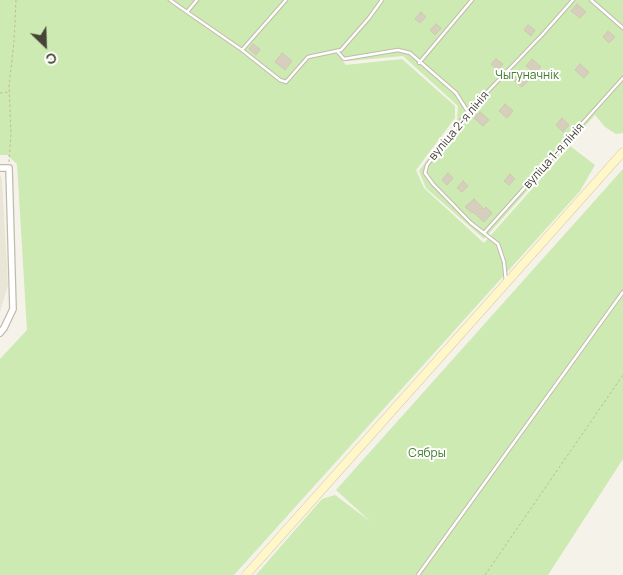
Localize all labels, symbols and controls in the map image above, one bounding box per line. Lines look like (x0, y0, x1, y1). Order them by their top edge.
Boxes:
north arrow (20, 20, 70, 70)
text: С (43, 48, 60, 70)
park label: Чыгуначнік (495, 69, 559, 83)
street label: вуліца 2-я лінія (426, 88, 492, 164)
street label: вуліца 1-я лінія (521, 120, 587, 192)
park label: Сябры (408, 447, 446, 461)

